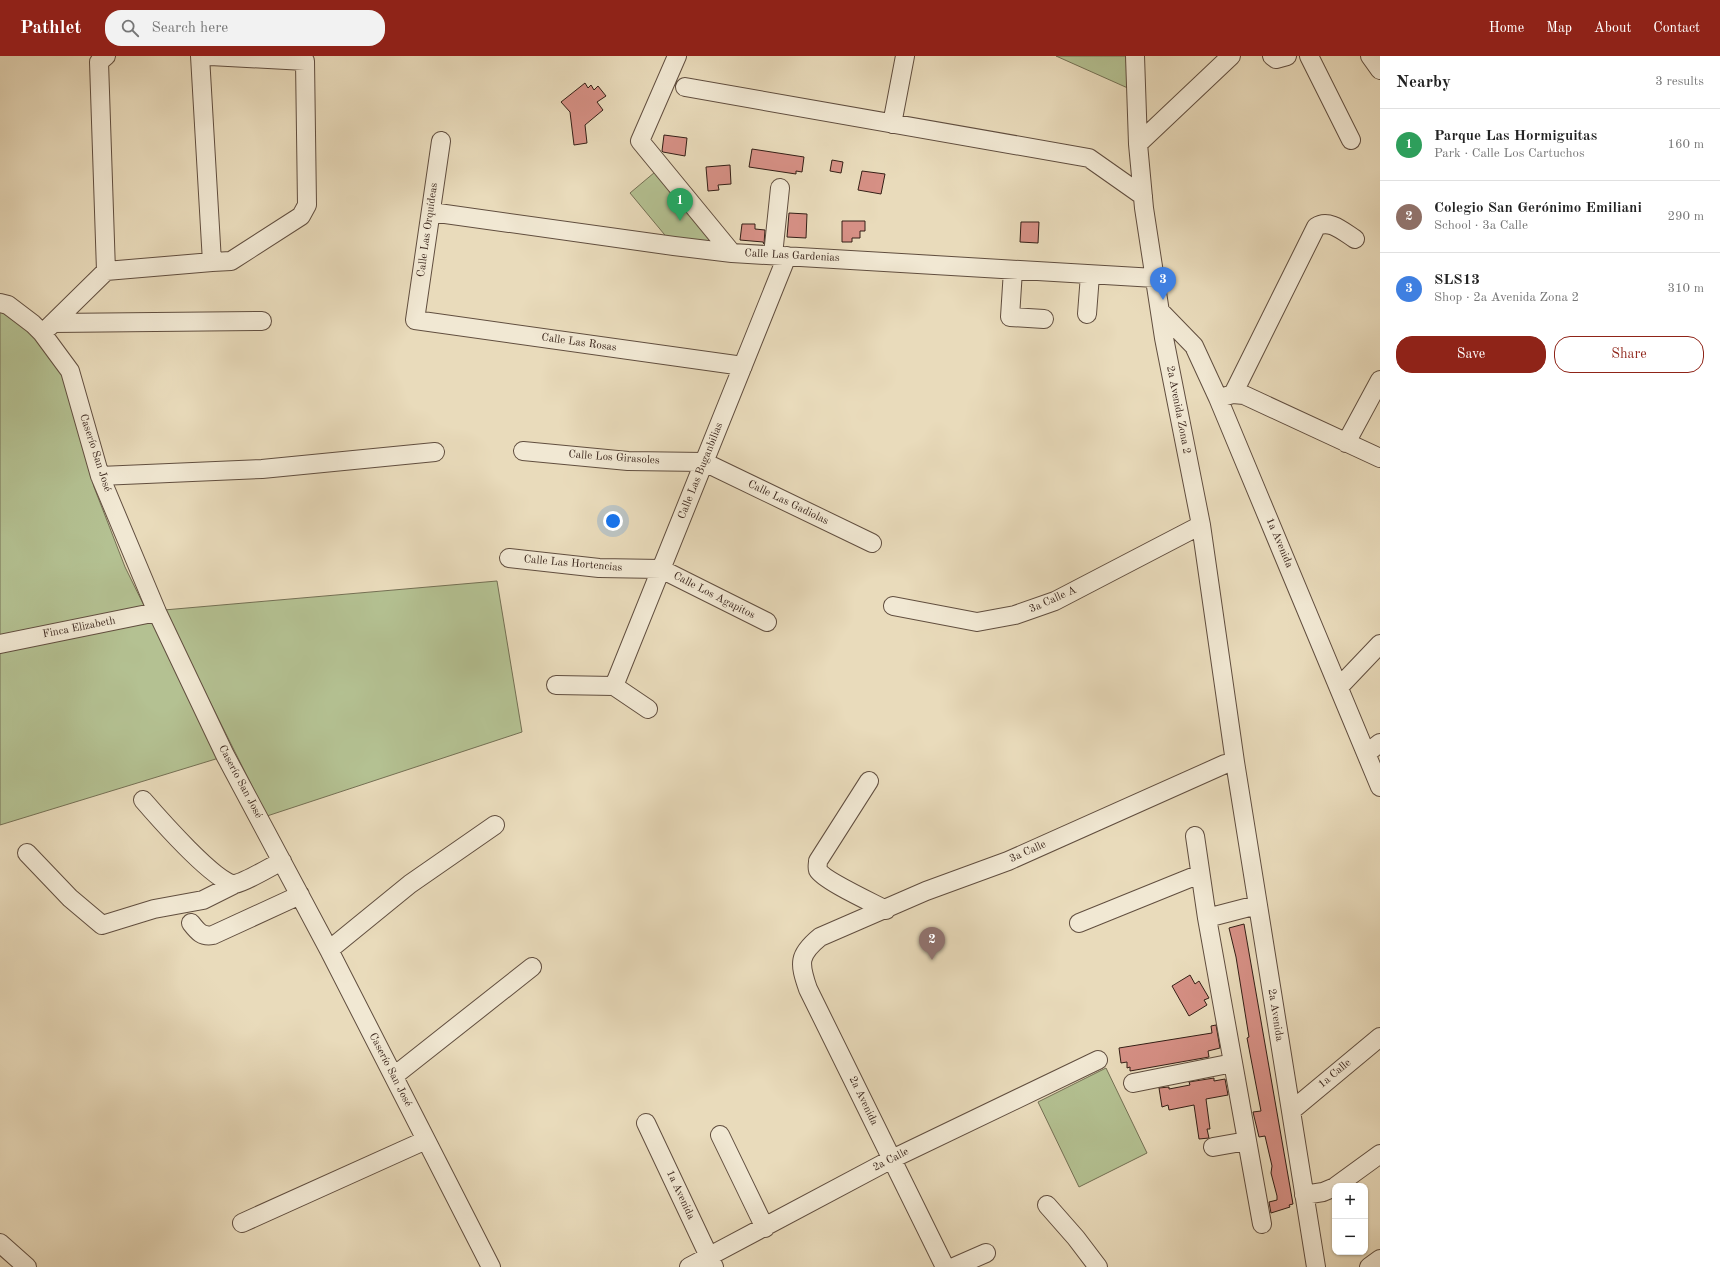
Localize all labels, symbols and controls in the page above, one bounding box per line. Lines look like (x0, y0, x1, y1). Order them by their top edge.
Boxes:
search box (105, 10, 385, 46)
icon: search (119, 17, 141, 39)
text: Pathlet (20, 19, 81, 38)
text: Search here (151, 21, 228, 36)
text: Home (1489, 21, 1524, 35)
text: Map (1546, 21, 1572, 35)
text: About (1594, 21, 1631, 35)
text: Contact (1653, 21, 1700, 35)
text: Nearby (1396, 74, 1451, 91)
text: 3 results (1655, 75, 1704, 88)
text: Parque Las Hormiguitas (1434, 129, 1597, 144)
text: 1 (1405, 138, 1413, 151)
text: 160 m (1667, 138, 1704, 151)
text: Park · Calle Los Cartuchos (1434, 147, 1585, 160)
street label: Calle Las Orquídeas (416, 182, 440, 278)
pin: 1 (667, 188, 693, 221)
text: Colegio San Gerónimo Emiliani (1434, 201, 1642, 216)
text: 2 (1405, 210, 1413, 223)
text: 290 m (1667, 210, 1704, 223)
text: School · 3a Calle (1434, 219, 1528, 232)
street label: Calle Las Gardenias (744, 248, 840, 264)
pin: 3 (1150, 267, 1176, 300)
text: SLS13 (1434, 273, 1480, 288)
text: 3 (1405, 282, 1413, 295)
text: 310 m (1667, 282, 1704, 295)
text: Shop · 2a Avenida Zona 2 (1434, 291, 1579, 304)
street label: Calle Las Rosas (541, 332, 618, 354)
button: Save (1396, 336, 1546, 373)
button: Share (1554, 336, 1704, 373)
street label: 2a Avenida Zona 2 (1164, 365, 1192, 455)
street label: Caserío San José (77, 413, 113, 493)
street label: Calle Las Buganbilias (677, 421, 725, 521)
street label: Calle Los Girasoles (568, 449, 660, 467)
street label: Calle Las Gadiolas (746, 479, 830, 527)
your location (603, 511, 623, 531)
street label: 1a Avenida (1264, 516, 1295, 570)
street label: Calle Las Hortencias (523, 554, 623, 574)
street label: Calle Los Agapitos (671, 571, 757, 621)
street label: 3a Calle A (1028, 585, 1079, 615)
street label: Finca Elizabeth (42, 616, 116, 640)
street label: Caserío San José (216, 744, 264, 820)
street label: 3a Calle (1008, 839, 1048, 865)
pin: 2 (919, 927, 945, 960)
street label: 2a Avenida (1265, 988, 1285, 1043)
street label: Caserío San José (367, 1031, 413, 1109)
street label: 1a Calle (1317, 1057, 1353, 1091)
street label: 2a Avenida (846, 1075, 880, 1128)
street label: 2a Calle (871, 1146, 911, 1174)
street label: 1a Avenida (664, 1169, 696, 1222)
map controls (1332, 1183, 1368, 1255)
button: + (1332, 1183, 1368, 1219)
button: − (1332, 1219, 1368, 1255)

